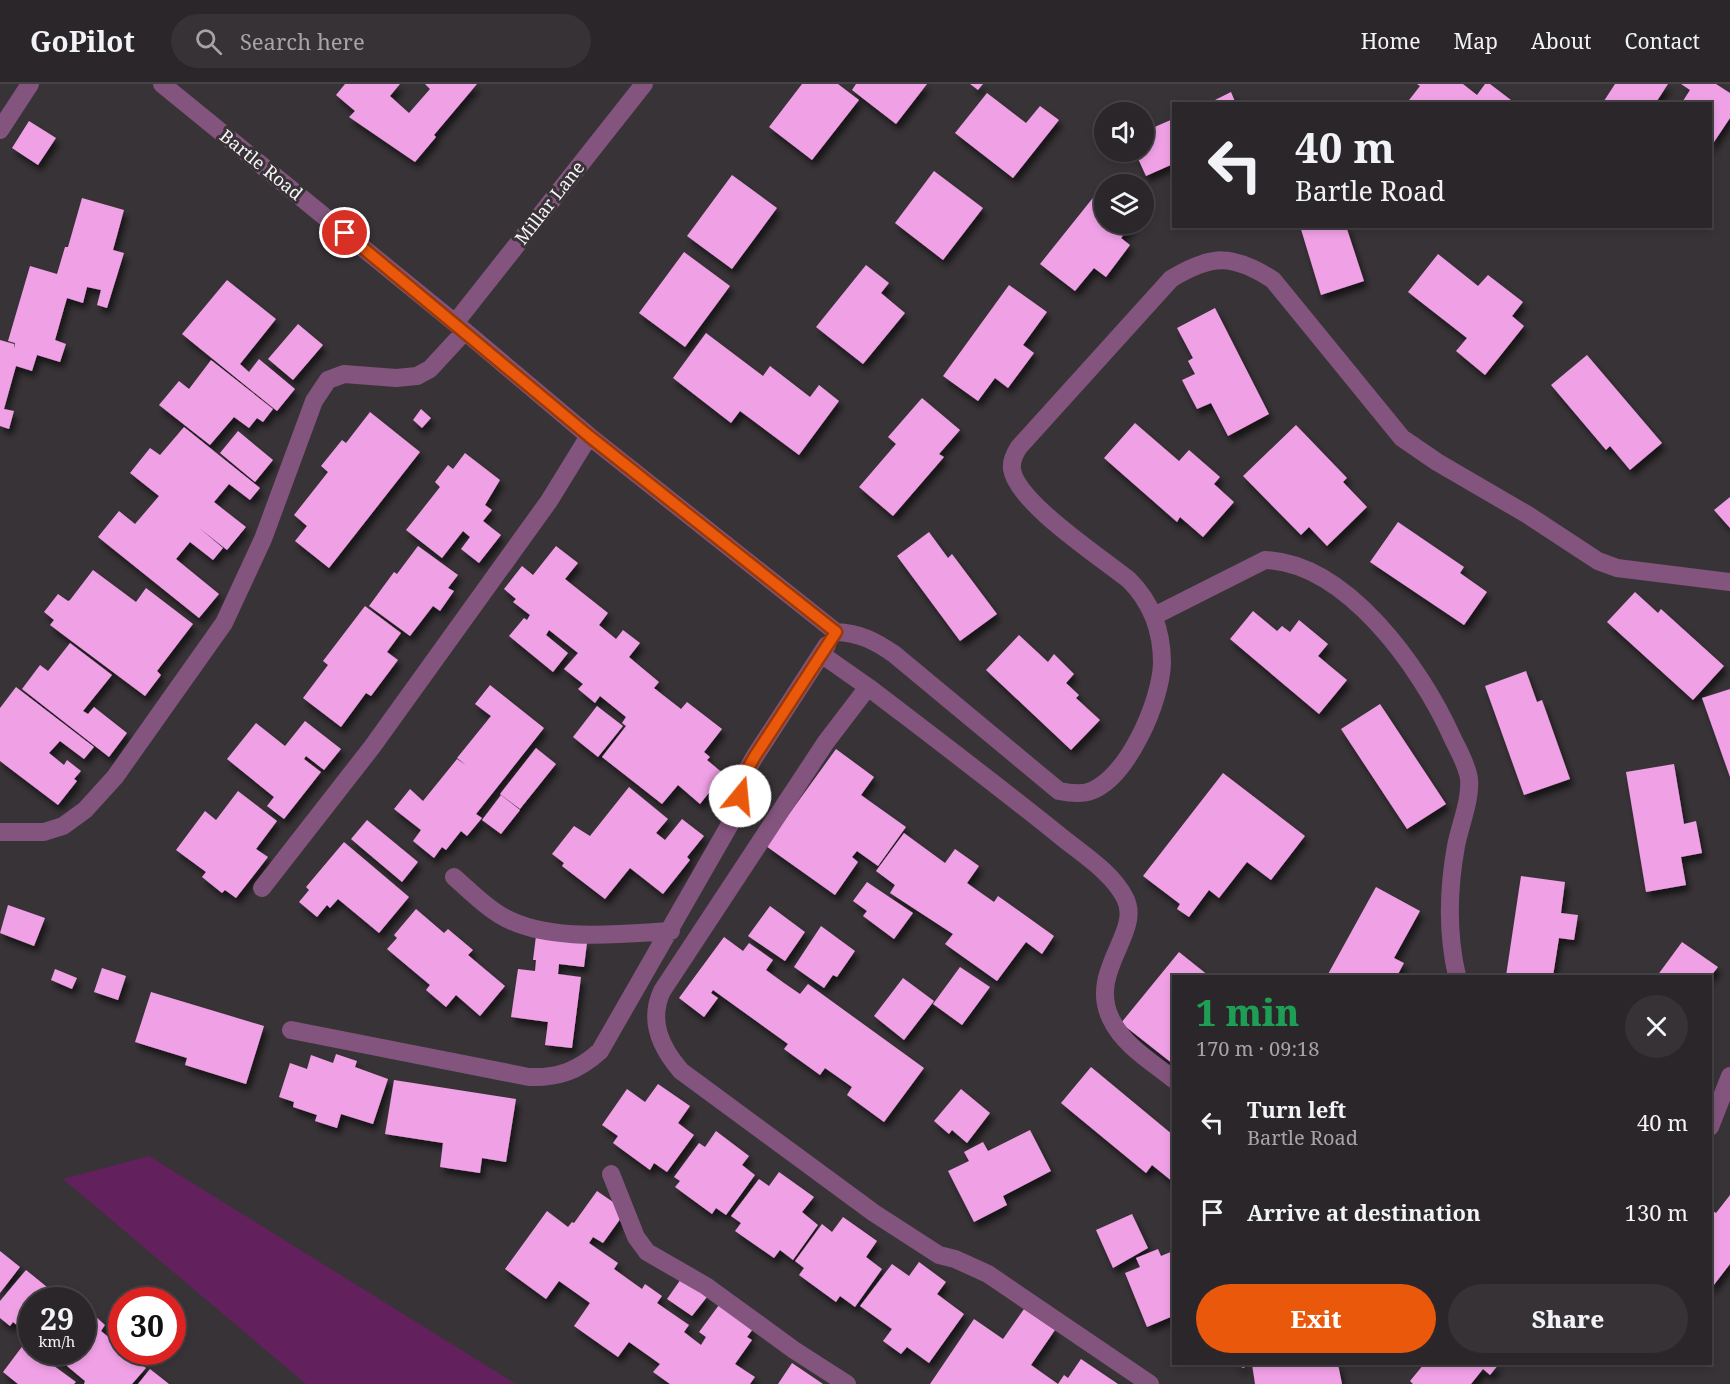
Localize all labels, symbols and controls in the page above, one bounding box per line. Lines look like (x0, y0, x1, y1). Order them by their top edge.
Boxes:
search box (171, 14, 591, 68)
text: GoPilot (30, 22, 135, 60)
icon: search (192, 25, 225, 58)
text: Search here (240, 26, 365, 56)
text: Home (1361, 27, 1421, 55)
text: Map (1454, 27, 1498, 55)
text: About (1531, 27, 1592, 55)
text: Contact (1625, 27, 1700, 55)
map controls (1094, 102, 1154, 234)
button: sound (1094, 102, 1154, 162)
text: 40 m (1295, 118, 1395, 175)
street label: Bartle Road (215, 123, 308, 205)
icon: left (1196, 126, 1274, 204)
street label: Millar Lane (509, 156, 589, 249)
text: Bartle Road (1295, 172, 1445, 209)
button: layers (1094, 174, 1154, 234)
pin (319, 207, 370, 258)
icon: arrive (328, 216, 361, 249)
position arrow (708, 764, 772, 828)
text: 1 min (1196, 988, 1299, 1037)
button: close (1625, 995, 1688, 1058)
text: 170 m · 09:18 (1196, 1035, 1319, 1062)
text: Turn left (1247, 1094, 1346, 1124)
icon: left (1196, 1106, 1229, 1139)
text: 40 m (1637, 1107, 1688, 1137)
text: Bartle Road (1247, 1124, 1358, 1151)
icon: arrive (1196, 1196, 1229, 1229)
text: Arrive at destination (1247, 1197, 1481, 1227)
text: 130 m (1625, 1197, 1688, 1227)
button: Exit (1196, 1284, 1436, 1353)
button: Share (1448, 1284, 1688, 1353)
speed limit sign: 30 (108, 1287, 186, 1365)
text: 29 (40, 1298, 74, 1339)
text: km/h (39, 1331, 75, 1351)

